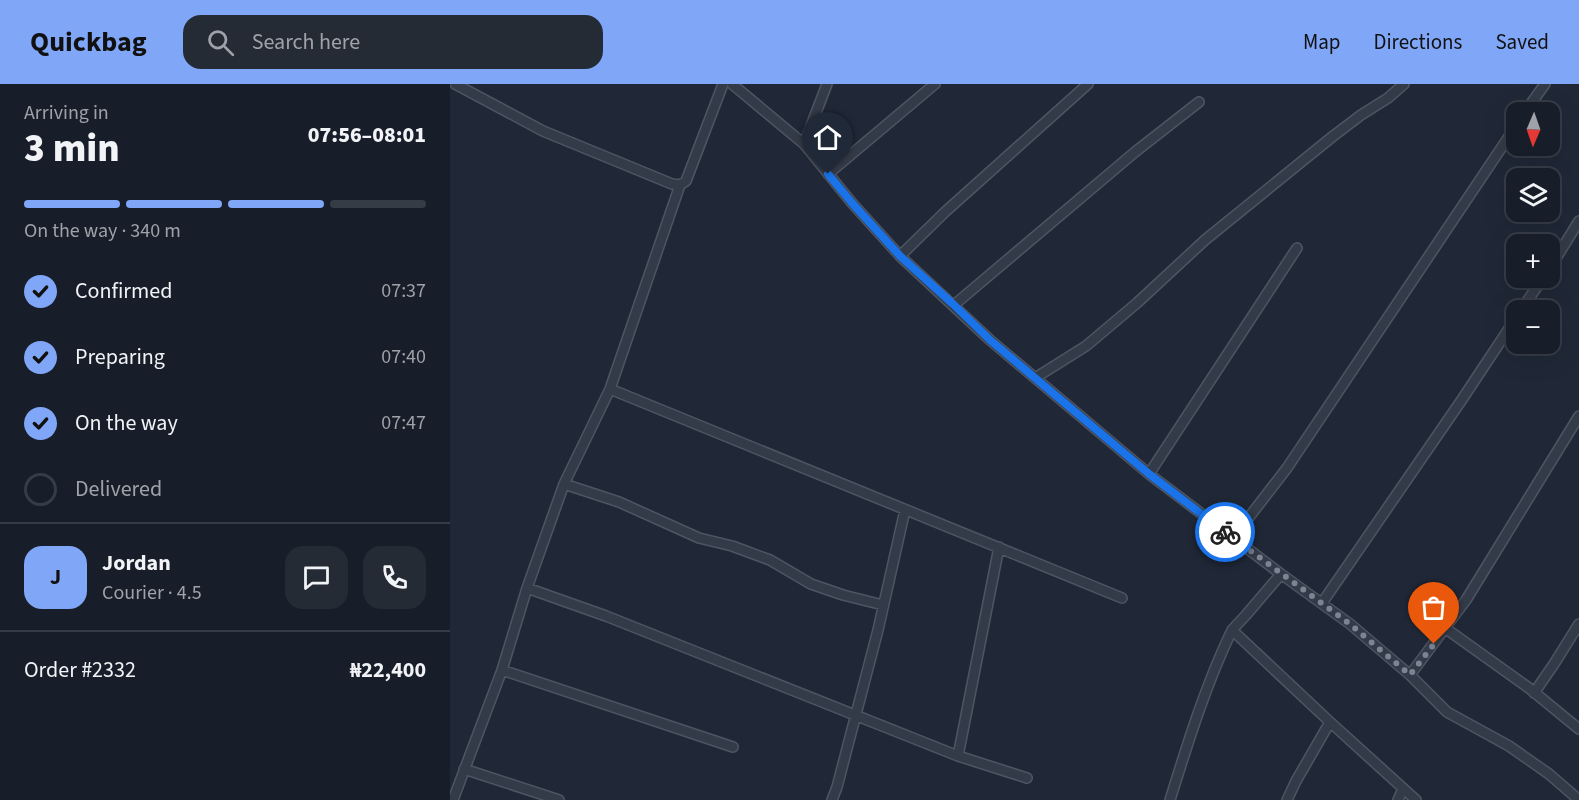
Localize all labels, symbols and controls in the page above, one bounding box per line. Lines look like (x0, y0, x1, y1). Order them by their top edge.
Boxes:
search box (183, 15, 603, 69)
text: Quickbag (30, 22, 147, 62)
icon: search (204, 26, 237, 59)
text: Search here (252, 26, 360, 58)
text: Map (1303, 27, 1341, 57)
text: Directions (1374, 27, 1462, 57)
text: Saved (1495, 27, 1549, 57)
text: Arriving in (24, 99, 109, 127)
north arrow (1506, 102, 1560, 156)
map controls (1506, 102, 1560, 354)
pin (802, 112, 853, 174)
text: 07:56–08:01 (308, 119, 426, 151)
text: 3 min (24, 121, 120, 177)
icon: home (811, 121, 844, 154)
button: layers (1506, 168, 1560, 222)
text: On the way · 340 m (24, 217, 181, 245)
button: + (1506, 234, 1560, 288)
icon: check (24, 275, 57, 308)
text: Confirmed (75, 275, 172, 307)
text: 07:37 (381, 277, 426, 305)
button: − (1506, 300, 1560, 354)
icon: check (24, 341, 57, 374)
text: Preparing (75, 341, 165, 373)
text: 07:40 (381, 343, 426, 371)
icon: check (24, 407, 57, 440)
text: On the way (75, 407, 178, 439)
text: 07:47 (381, 409, 426, 437)
text: Delivered (75, 473, 162, 505)
courier (1195, 502, 1255, 562)
icon: bike (1209, 516, 1242, 549)
button: chat (285, 546, 348, 609)
button: phone (363, 546, 426, 609)
text: Jordan (102, 547, 171, 579)
text: J (50, 561, 61, 593)
text: Courier · 4.5 (102, 579, 202, 607)
pin (1408, 582, 1459, 644)
icon: bag (1417, 591, 1450, 624)
text: Order #2332 (24, 654, 136, 686)
text: ₦22,400 (350, 654, 426, 686)

